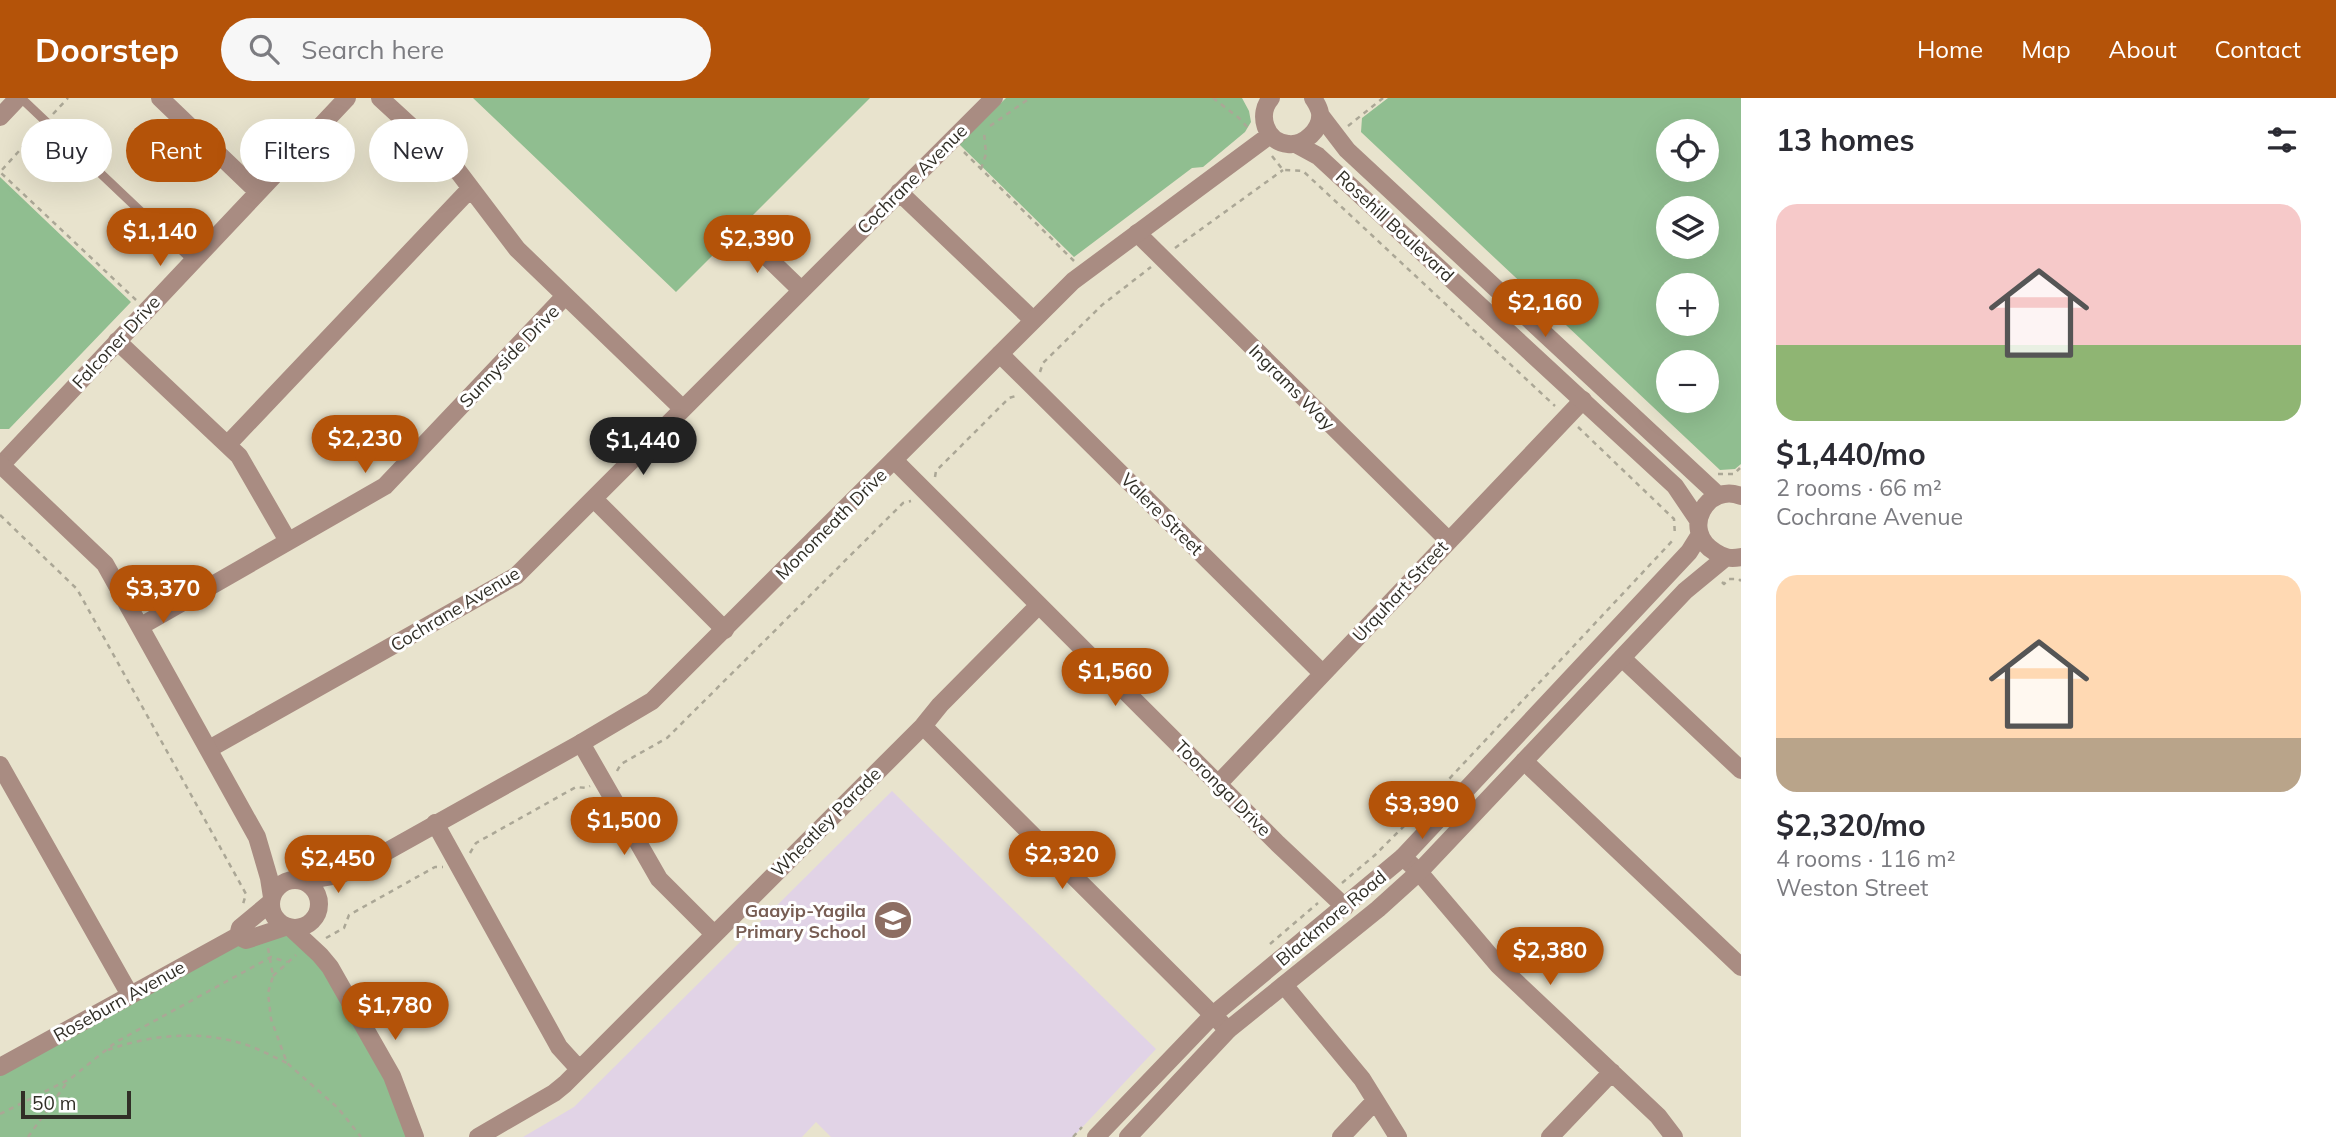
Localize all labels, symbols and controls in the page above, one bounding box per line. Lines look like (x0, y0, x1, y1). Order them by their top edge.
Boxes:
search box (221, 18, 711, 81)
text: Doorstep (35, 29, 179, 70)
icon: search (245, 30, 283, 68)
text: Search here (301, 33, 444, 66)
text: Home (1917, 34, 1983, 64)
text: Map (2021, 34, 2071, 64)
text: About (2109, 34, 2177, 64)
text: Contact (2215, 34, 2301, 64)
chip: Buy (21, 119, 112, 182)
chip: Rent (126, 119, 226, 182)
chip: Filters (240, 119, 355, 182)
chip: New (369, 119, 468, 182)
street label: Cochrane Avenue (852, 119, 972, 239)
map controls (1656, 119, 1719, 413)
button: locate (1656, 119, 1719, 182)
text: 13 homes (1776, 121, 1915, 159)
icon: filters (2263, 121, 2301, 159)
street label: Rosehill Boulevard (1331, 165, 1459, 287)
button: layers (1656, 196, 1719, 259)
pin: $1,140 (103, 208, 217, 268)
text: $1,140 (123, 216, 197, 245)
pin: $2,390 (700, 216, 814, 275)
text: $2,390 (720, 223, 794, 252)
icon: home (1976, 250, 2102, 376)
button: + (1656, 273, 1719, 336)
pin: $2,160 (1488, 280, 1602, 339)
text: $2,160 (1508, 287, 1582, 316)
street label: Falconer Drive (67, 291, 165, 393)
street label: Sunnyside Drive (454, 300, 564, 412)
street label: Ingrams Way (1244, 339, 1340, 435)
button: − (1656, 350, 1719, 413)
pin: $2,230 (308, 416, 422, 475)
pin: $1,440 (586, 418, 700, 477)
text: $2,230 (328, 423, 402, 452)
text: $1,440 (606, 425, 680, 454)
text: $1,440/mo (1776, 435, 1926, 473)
street label: Monomeath Drive (771, 464, 891, 584)
street label: Valere Street (1116, 468, 1208, 560)
text: 2 rooms · 66 m² (1776, 473, 1942, 502)
text: Cochrane Avenue (1776, 502, 1963, 531)
street label: Urquhart Street (1347, 536, 1453, 646)
street label: Cochrane Avenue (386, 561, 524, 657)
pin: $3,370 (106, 566, 220, 625)
text: $3,370 (126, 573, 200, 602)
icon: home (1976, 621, 2102, 747)
pin: $1,560 (1058, 648, 1172, 708)
text: $1,560 (1078, 656, 1152, 685)
street label: Tooronga Drive (1170, 735, 1276, 841)
street label: Wheatley Parade (766, 762, 886, 882)
pin: $3,390 (1365, 782, 1479, 841)
text: $3,390 (1385, 789, 1459, 818)
pin: $1,500 (567, 798, 681, 857)
text: $1,500 (587, 805, 661, 834)
text: $2,320/mo (1776, 806, 1926, 844)
pin: $2,320 (1005, 832, 1119, 891)
pin: $2,450 (281, 836, 395, 895)
text: $2,320 (1025, 839, 1099, 868)
text: $2,450 (301, 843, 375, 872)
text: 4 rooms · 116 m² (1776, 844, 1956, 873)
street label: Blackmore Road (1271, 865, 1391, 971)
text: Weston Street (1776, 873, 1928, 902)
place label: Gaayip-Yagila Primary School (735, 899, 866, 943)
school or university icon: Gaayip-Yagila Primary School (872, 899, 914, 941)
pin: $2,380 (1493, 928, 1607, 987)
text: $2,380 (1513, 935, 1587, 964)
street label: Roseburn Avenue (49, 955, 189, 1047)
pin: $1,780 (338, 982, 452, 1042)
text: $1,780 (358, 990, 432, 1019)
scale bar (21, 1088, 131, 1120)
text: 50 m (32, 1091, 76, 1115)

